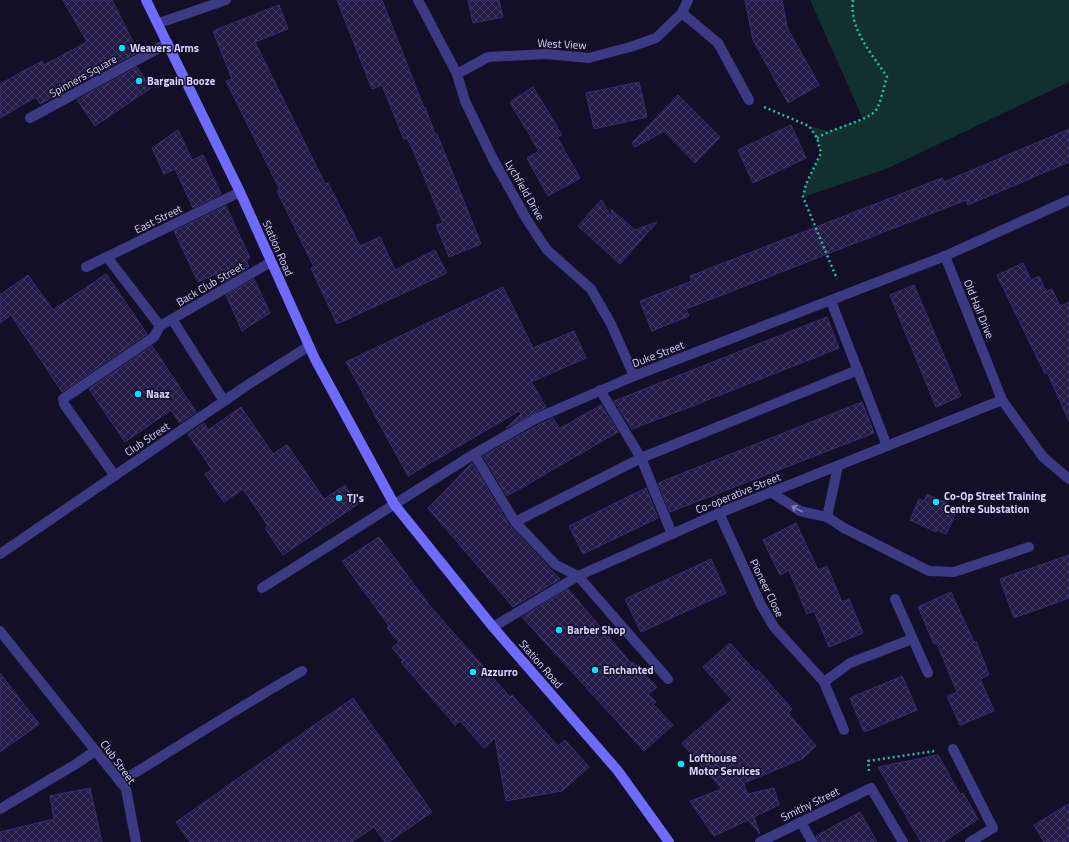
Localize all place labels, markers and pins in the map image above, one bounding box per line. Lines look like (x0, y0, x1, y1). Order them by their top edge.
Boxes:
place label: Weavers Arms (130, 40, 199, 56)
marker: Weavers Arms (117, 43, 127, 53)
place label: Bargain Booze (147, 73, 216, 89)
marker: Bargain Booze (134, 76, 144, 86)
place label: Naaz (146, 386, 170, 402)
marker: Naaz (133, 389, 143, 399)
place label: Co-Op Street Training Centre Substation (944, 488, 1046, 517)
place label: TJ's (347, 490, 364, 506)
marker: TJ's (334, 493, 344, 503)
marker: Co-Op Street Training Centre Substation (931, 497, 941, 507)
place label: Barber Shop (567, 622, 625, 638)
marker: Barber Shop (554, 625, 564, 635)
place label: Enchanted (603, 662, 654, 678)
place label: Azzurro (481, 664, 518, 680)
marker: Enchanted (590, 665, 600, 675)
marker: Azzurro (468, 667, 478, 677)
place label: Lofthouse Motor Services (689, 750, 760, 779)
marker: Lofthouse Motor Services (676, 759, 686, 769)

